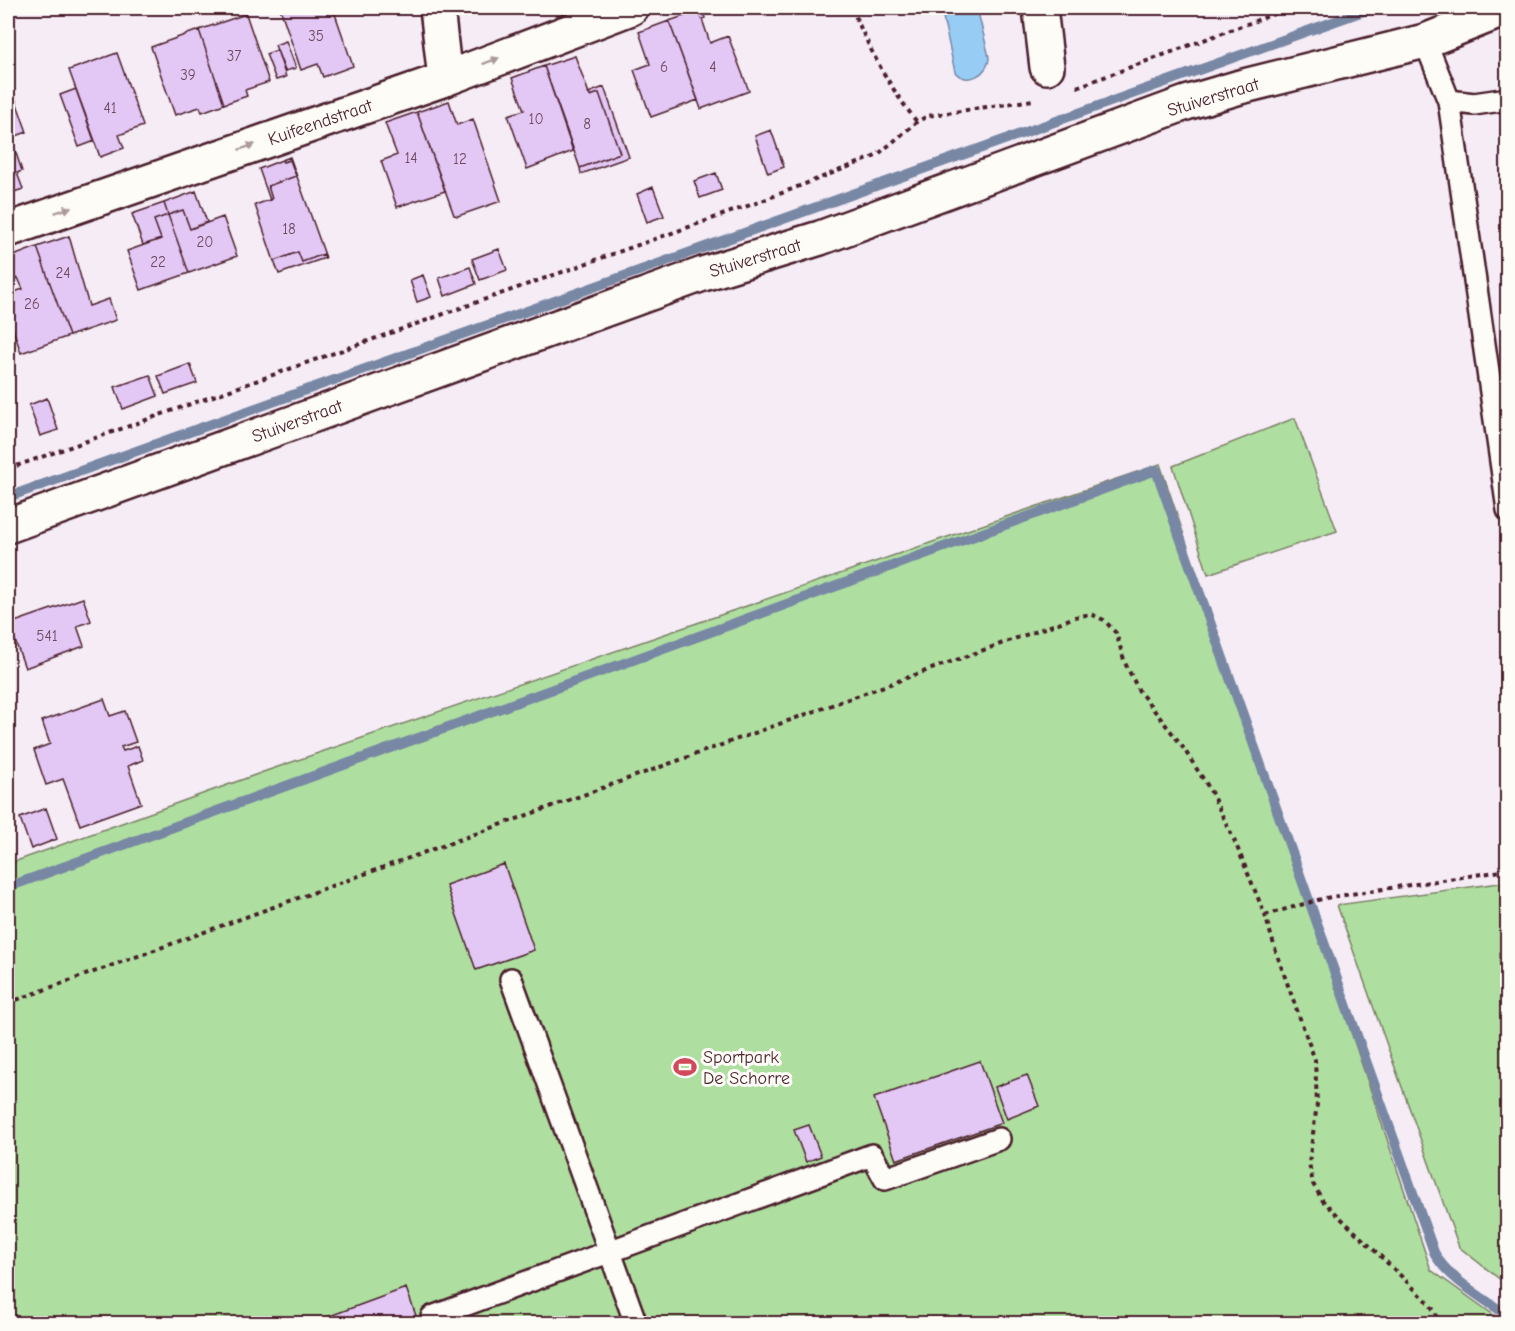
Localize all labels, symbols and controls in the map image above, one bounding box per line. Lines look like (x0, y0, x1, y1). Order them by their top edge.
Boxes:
house number: 35 (308, 27, 324, 45)
house number: 37 (227, 47, 241, 65)
one-way arrow (482, 56, 500, 66)
house number: 6 (660, 58, 668, 76)
house number: 4 (709, 58, 717, 76)
house number: 39 (180, 66, 196, 84)
street label: Stuiverstraat (1165, 73, 1262, 121)
street label: Kuifeendstraat (265, 95, 376, 150)
house number: 41 (103, 99, 117, 117)
house number: 10 (528, 110, 544, 128)
house number: 8 (583, 115, 591, 133)
one-way arrow (238, 141, 256, 151)
house number: 14 (404, 149, 418, 167)
house number: 12 (453, 150, 467, 168)
one-way arrow (54, 205, 72, 215)
house number: 18 (282, 220, 296, 238)
house number: 20 (197, 233, 213, 251)
street label: Stuiverstraat (707, 234, 804, 282)
house number: 22 (150, 253, 166, 271)
house number: 24 (55, 264, 71, 282)
house number: 26 (24, 295, 40, 313)
street label: Stuiverstraat (249, 395, 346, 448)
house number: 541 (36, 627, 58, 645)
place label: Sportpark De Schorre (703, 1047, 790, 1089)
sports icon: Sportpark De Schorre (672, 1054, 698, 1080)

